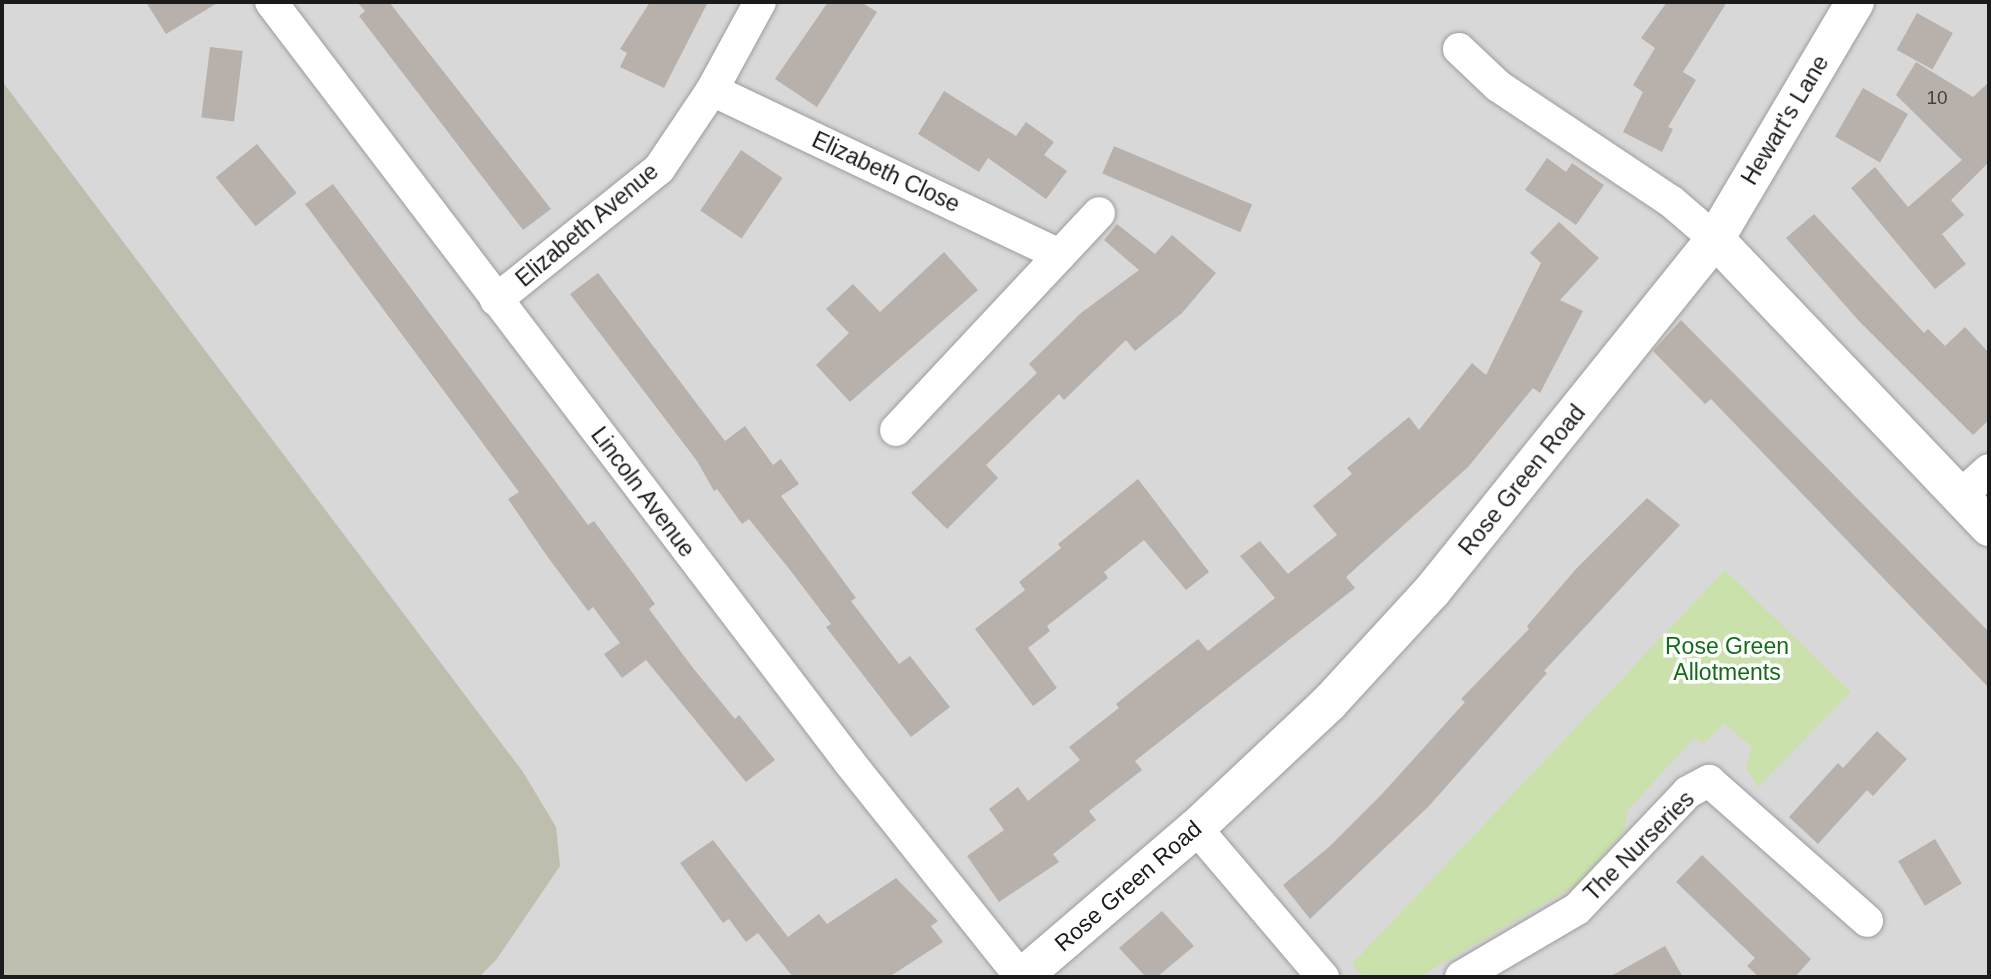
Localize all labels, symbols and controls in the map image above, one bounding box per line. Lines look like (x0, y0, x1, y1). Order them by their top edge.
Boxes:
street label: Hewart's Lane (1735, 50, 1835, 190)
house number: 10 (1926, 87, 1948, 109)
street label: Elizabeth Close (808, 126, 964, 218)
street label: Elizabeth Avenue (510, 157, 664, 293)
street label: Rose Green Road (1453, 399, 1591, 561)
street label: Lincoln Avenue (585, 421, 701, 563)
park label: Rose Green Allotments (1665, 632, 1789, 686)
street label: The Nurseries (1578, 785, 1700, 907)
street label: Rose Green Road (1049, 815, 1207, 957)

